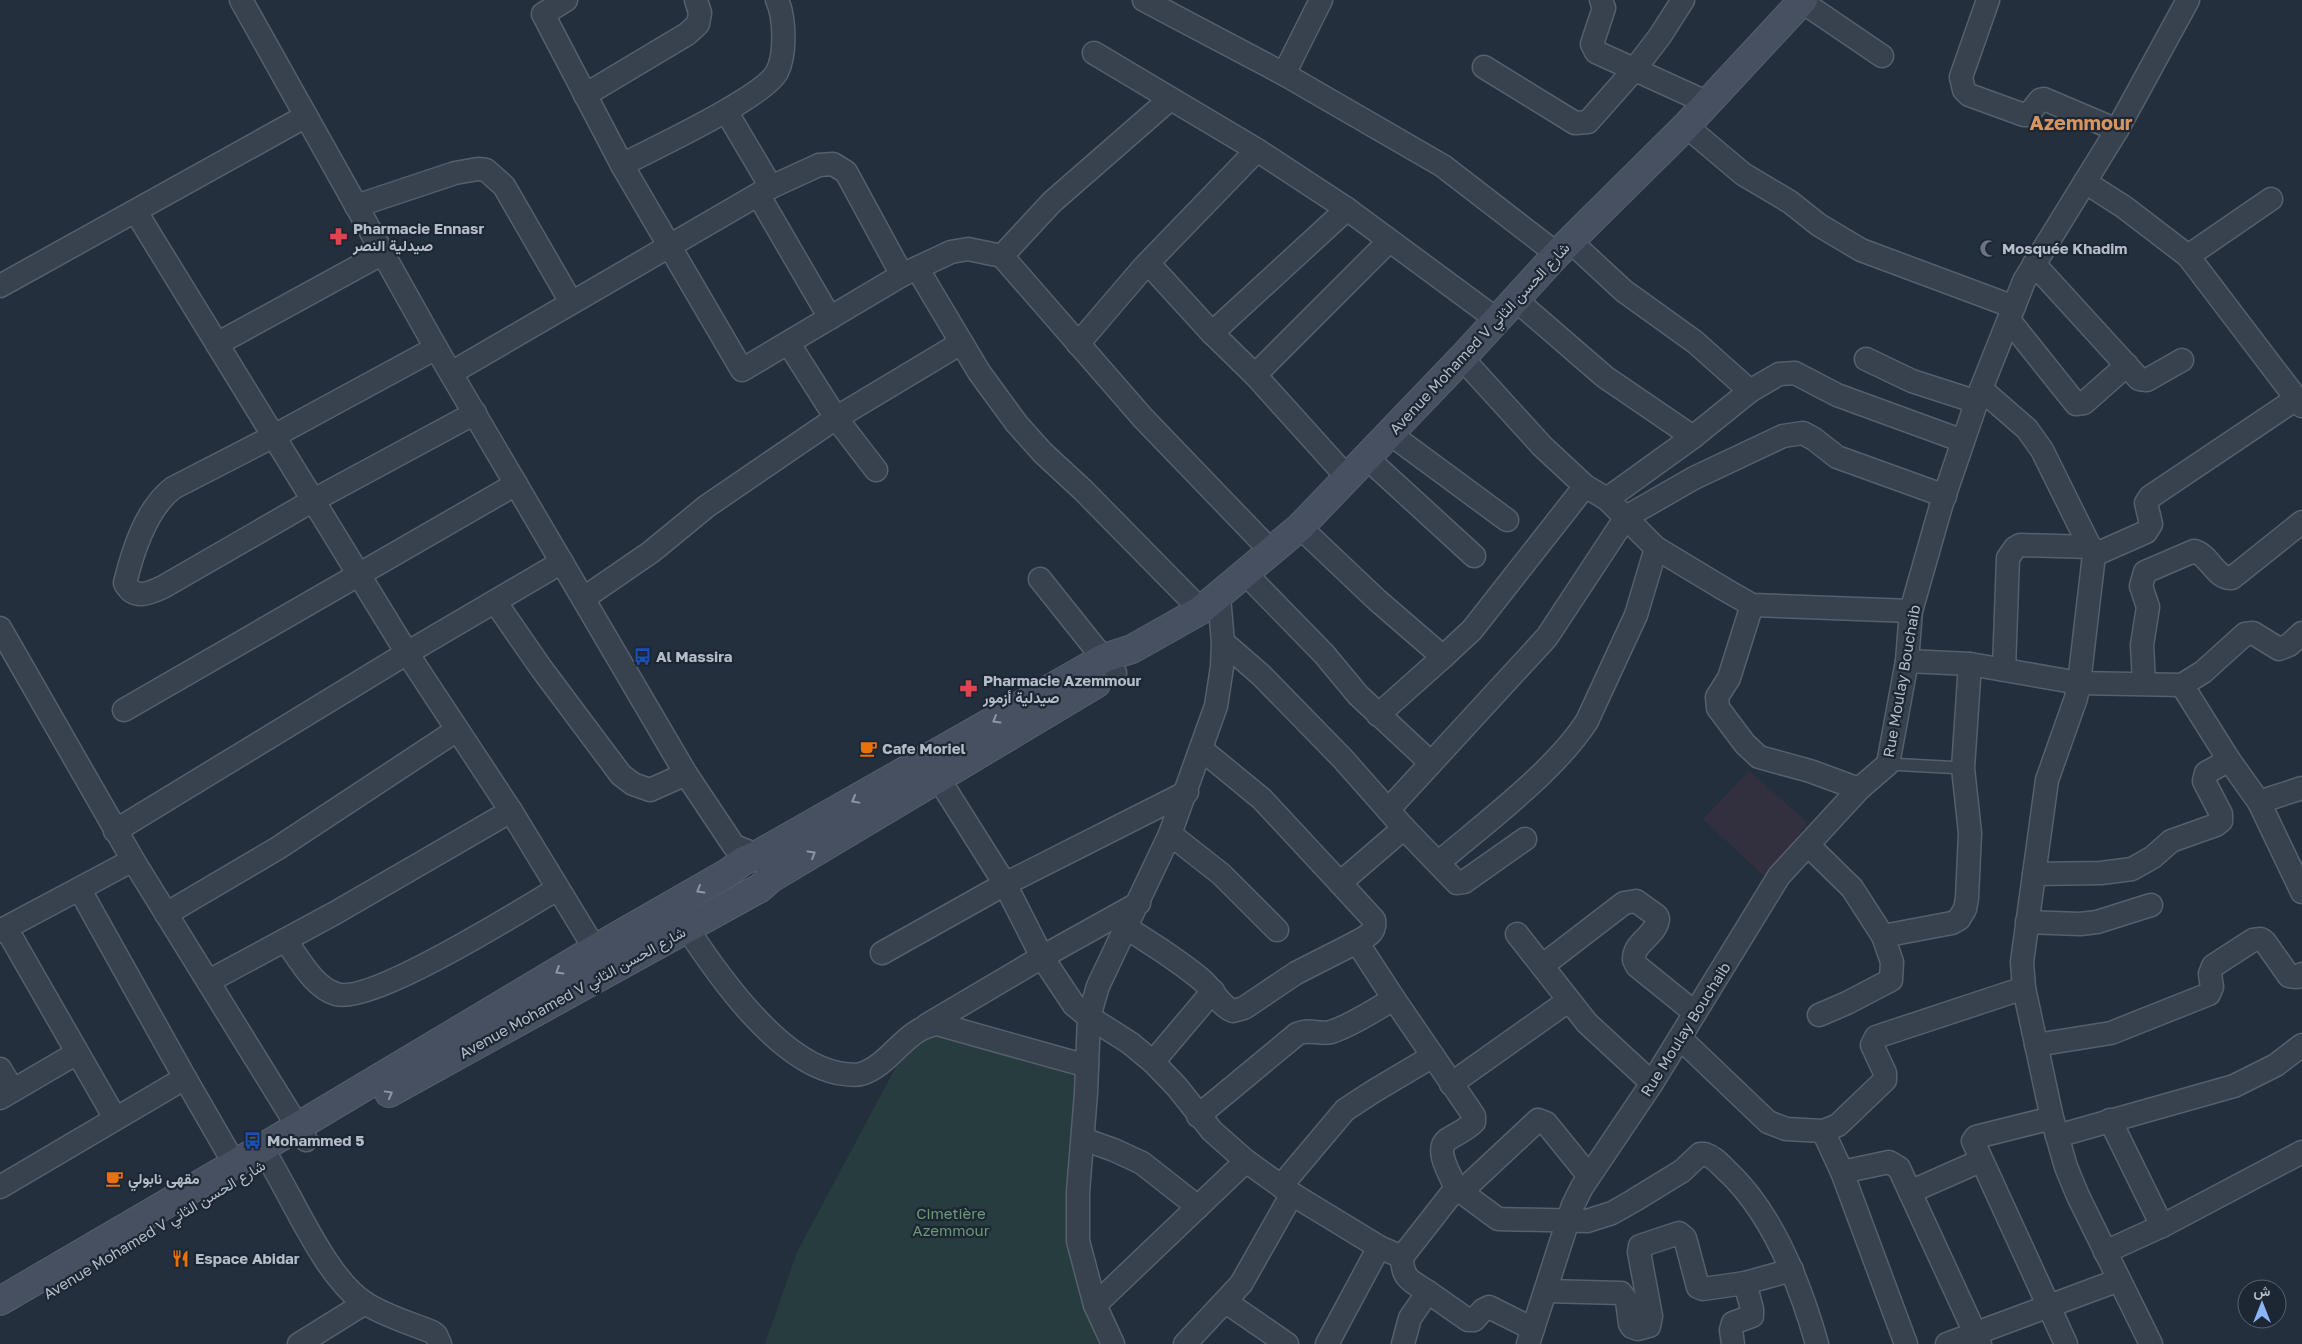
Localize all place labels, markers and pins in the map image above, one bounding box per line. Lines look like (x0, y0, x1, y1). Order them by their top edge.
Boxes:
place label: Pharmacie Ennasr صيدلية النصر (352, 219, 484, 255)
pharmacy icon: Pharmacie Ennasr صيدلية النصر (329, 227, 349, 247)
mosque icon: Mosquée Khadim (1978, 238, 1998, 258)
place label: Mosquée Khadim (2002, 239, 2127, 257)
bus stop icon: Al Massira (632, 646, 652, 666)
place label: Al Massira (656, 647, 733, 665)
place label: Pharmacie Azemmour صيدلية أزمور (982, 671, 1141, 707)
pharmacy icon: Pharmacie Azemmour صيدلية أزمور (959, 679, 979, 699)
cafe icon: Cafe Moriel (858, 738, 878, 758)
place label: Cafe Moriel (882, 739, 966, 757)
bus stop icon: Mohammed 5 (243, 1130, 263, 1150)
place label: Mohammed 5 (267, 1131, 364, 1149)
cafe icon: مقهى نابولي (104, 1168, 124, 1188)
place label: مقهى نابولي (128, 1169, 200, 1192)
restaurant icon: Espace Abidar (171, 1248, 191, 1268)
place label: Espace Abidar (195, 1249, 300, 1267)

